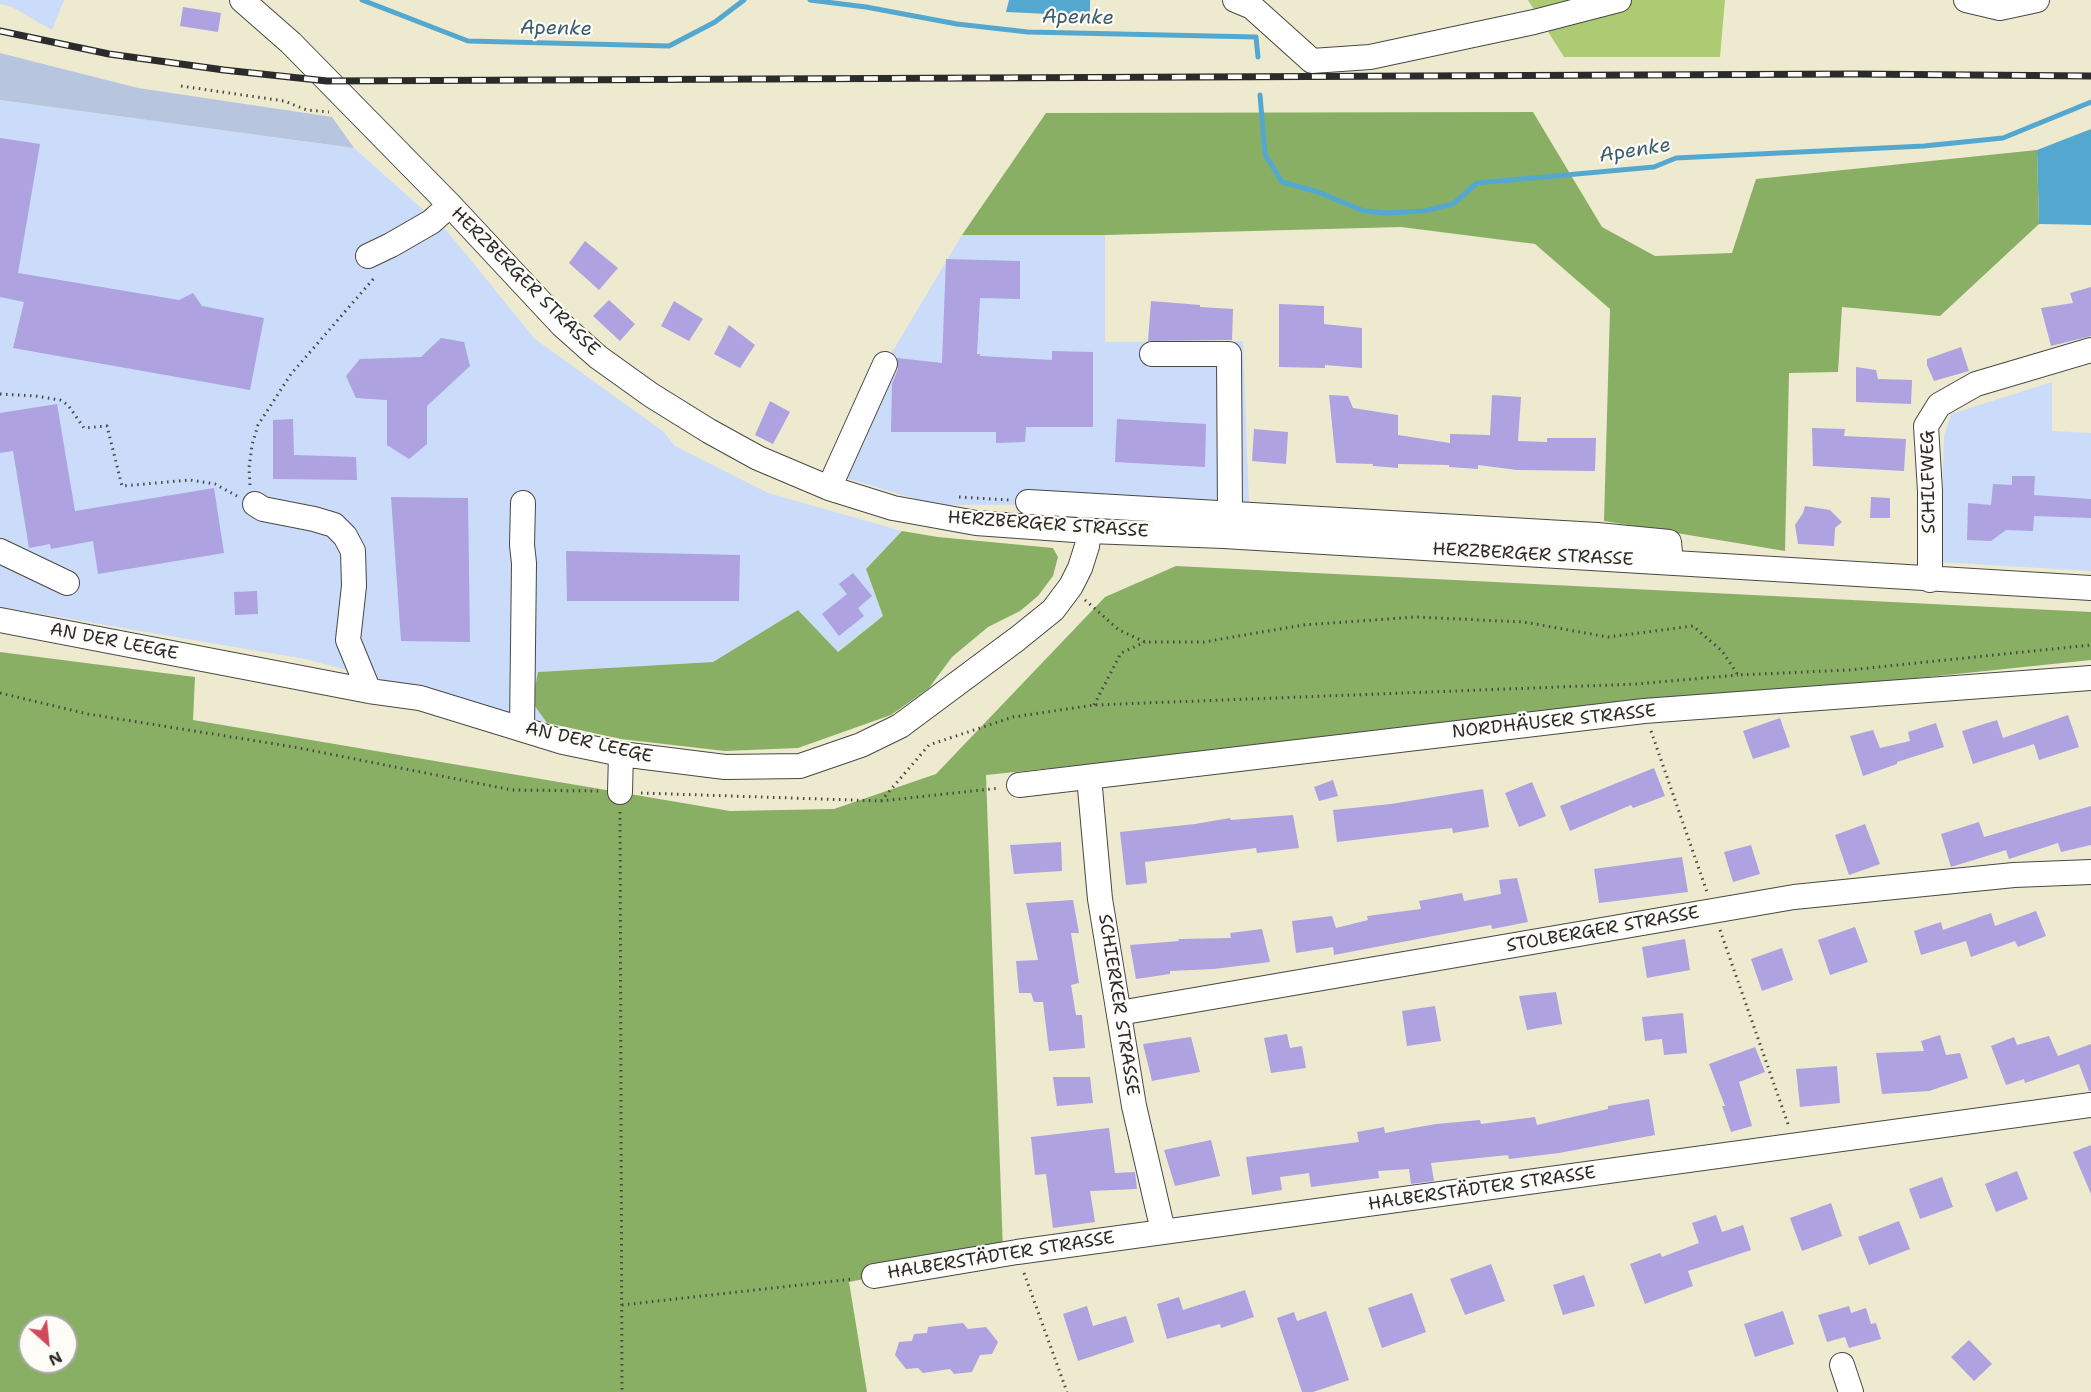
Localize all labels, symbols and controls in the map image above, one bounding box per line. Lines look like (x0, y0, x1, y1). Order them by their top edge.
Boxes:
water label: Apenke (1042, 5, 1114, 31)
water label: Apenke (520, 16, 592, 42)
water label: Apenke (1598, 134, 1672, 168)
street label: HERZBERGER STRASSE (446, 203, 604, 361)
street label: SCHILFWEG (1917, 430, 1941, 534)
street label: HERZBERGER STRASSE (947, 507, 1149, 543)
street label: HERZBERGER STRASSE (1432, 539, 1634, 571)
street label: AN DER LEEGE (48, 619, 180, 665)
street label: NORDHÄUSER STRASSE (1451, 701, 1657, 743)
street label: AN DER LEEGE (523, 718, 655, 768)
street label: STOLBERGER STRASSE (1505, 902, 1701, 958)
street label: SCHIERKER STRASSE (1093, 913, 1143, 1097)
street label: HALBERSTÄDTER STRASSE (1367, 1162, 1597, 1216)
street label: HALBERSTÄDTER STRASSE (886, 1227, 1116, 1285)
north arrow (18, 1314, 78, 1374)
text: N (45, 1346, 66, 1371)

